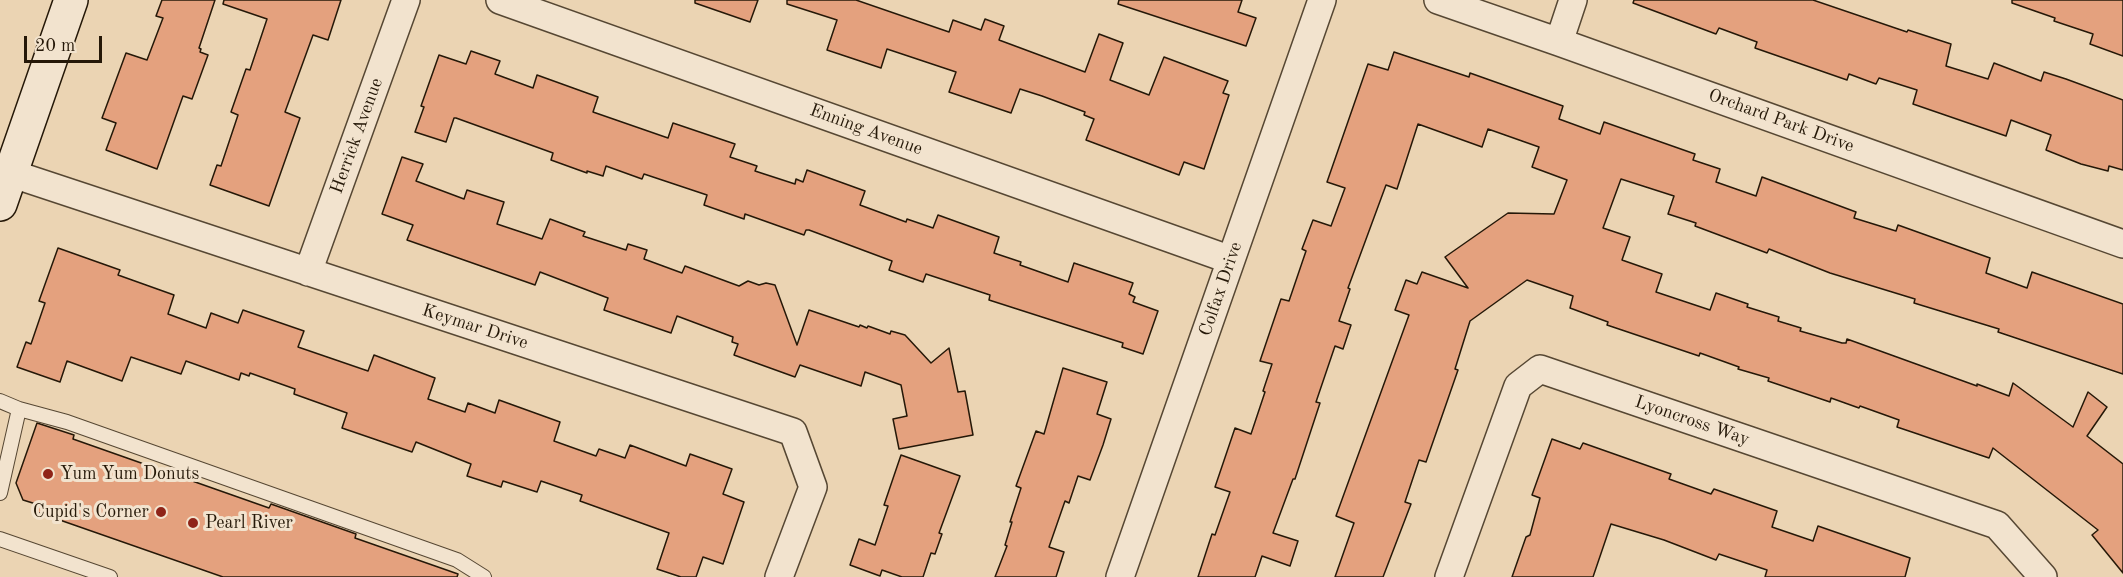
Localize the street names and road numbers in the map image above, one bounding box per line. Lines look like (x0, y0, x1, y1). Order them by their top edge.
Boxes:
street label: Herrick Avenue (326, 75, 388, 197)
street label: Orchard Park Drive (1705, 85, 1857, 157)
street label: Enning Avenue (807, 100, 925, 160)
street label: Colfax Drive (1195, 239, 1247, 339)
street label: Keymar Drive (419, 300, 531, 354)
street label: Lyoncross Way (1632, 391, 1752, 451)

